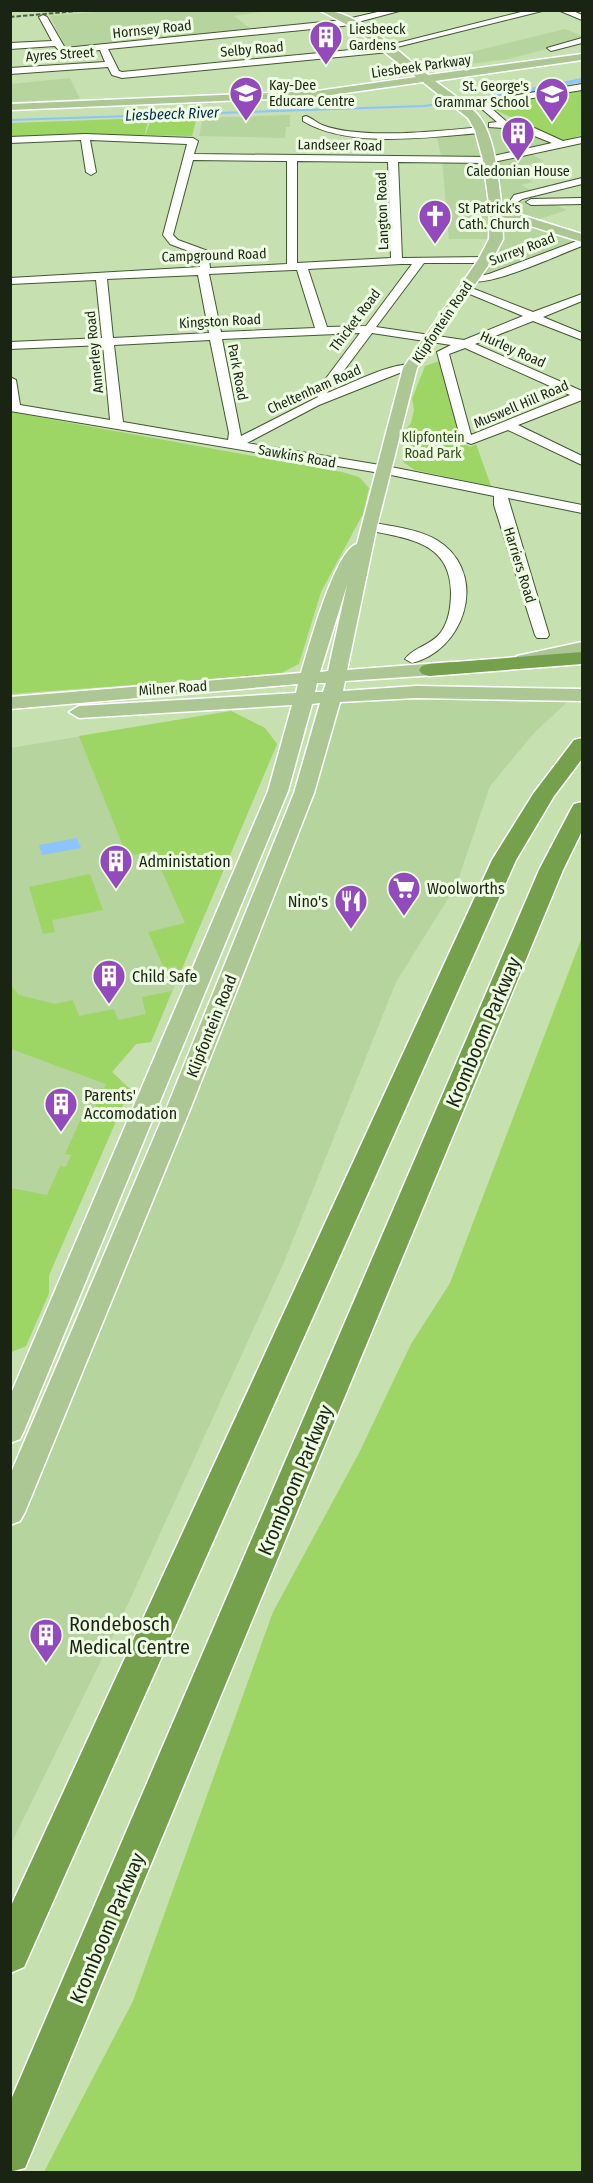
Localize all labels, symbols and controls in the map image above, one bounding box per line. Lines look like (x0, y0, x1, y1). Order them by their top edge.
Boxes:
street label: Hornsey Road (112, 17, 192, 42)
building icon: Liesbeeck Gardens (308, 19, 344, 66)
place label: Liesbeeck Gardens (349, 21, 406, 54)
street label: Selby Road (220, 38, 284, 61)
street label: Ayres Street (25, 44, 95, 65)
street label: Liesbeek Parkway (370, 51, 473, 82)
school or university icon: Kay-Dee Educare Centre (228, 75, 264, 122)
school or university icon: St. George's Grammar School (534, 76, 570, 123)
place label: Kay-Dee Educare Centre (269, 77, 355, 110)
place label: St. George's Grammar School (434, 78, 529, 111)
water label: Liesbeeck River (125, 103, 220, 125)
building icon: Caledonian House (500, 115, 536, 162)
street label: Landseer Road (297, 136, 383, 155)
place label: Caledonian House (466, 163, 570, 180)
street label: Langton Road (373, 172, 392, 250)
church icon: St Patrick's Cath. Church (417, 198, 453, 245)
place label: St Patrick's Cath. Church (458, 200, 530, 233)
street label: Surrey Road (487, 229, 557, 270)
street label: Campground Road (161, 245, 267, 266)
street label: Klipfontein Road (409, 278, 476, 367)
street label: Thicket Road (326, 286, 384, 355)
street label: Annerley Road (82, 310, 107, 394)
street label: Kingston Road (179, 311, 262, 332)
street label: Hurley Road (477, 328, 548, 371)
street label: Park Road (224, 342, 251, 402)
street label: Cheltenham Road (265, 361, 364, 418)
street label: Muswell Hill Road (471, 377, 571, 432)
park label: Klipfontein Road Park (401, 429, 465, 462)
street label: Sawkins Road (257, 441, 337, 472)
street label: Harriers Road (500, 525, 539, 605)
street label: Milner Road (138, 678, 208, 699)
building icon: Administation (98, 843, 134, 890)
place label: Administation (139, 852, 231, 871)
supermarket icon: Woolworths (386, 870, 422, 917)
place label: Woolworths (427, 879, 505, 898)
restaurant icon: Nino's (333, 883, 369, 930)
place label: Nino's (288, 892, 328, 911)
street label: Kromboom Parkway (440, 953, 526, 1111)
building icon: Child Safe (91, 958, 127, 1005)
place label: Child Safe (132, 967, 197, 986)
street label: Klipfontein Road (182, 972, 241, 1080)
building icon: Parents' Accomodation (43, 1086, 79, 1133)
place label: Parents' Accomodation (84, 1086, 177, 1123)
street label: Kromboom Parkway (252, 1401, 338, 1559)
place label: Rondebosch Medical Centre (69, 1612, 190, 1659)
building icon: Rondebosch Medical Centre (28, 1617, 64, 1664)
street label: Kromboom Parkway (64, 1849, 150, 2007)

